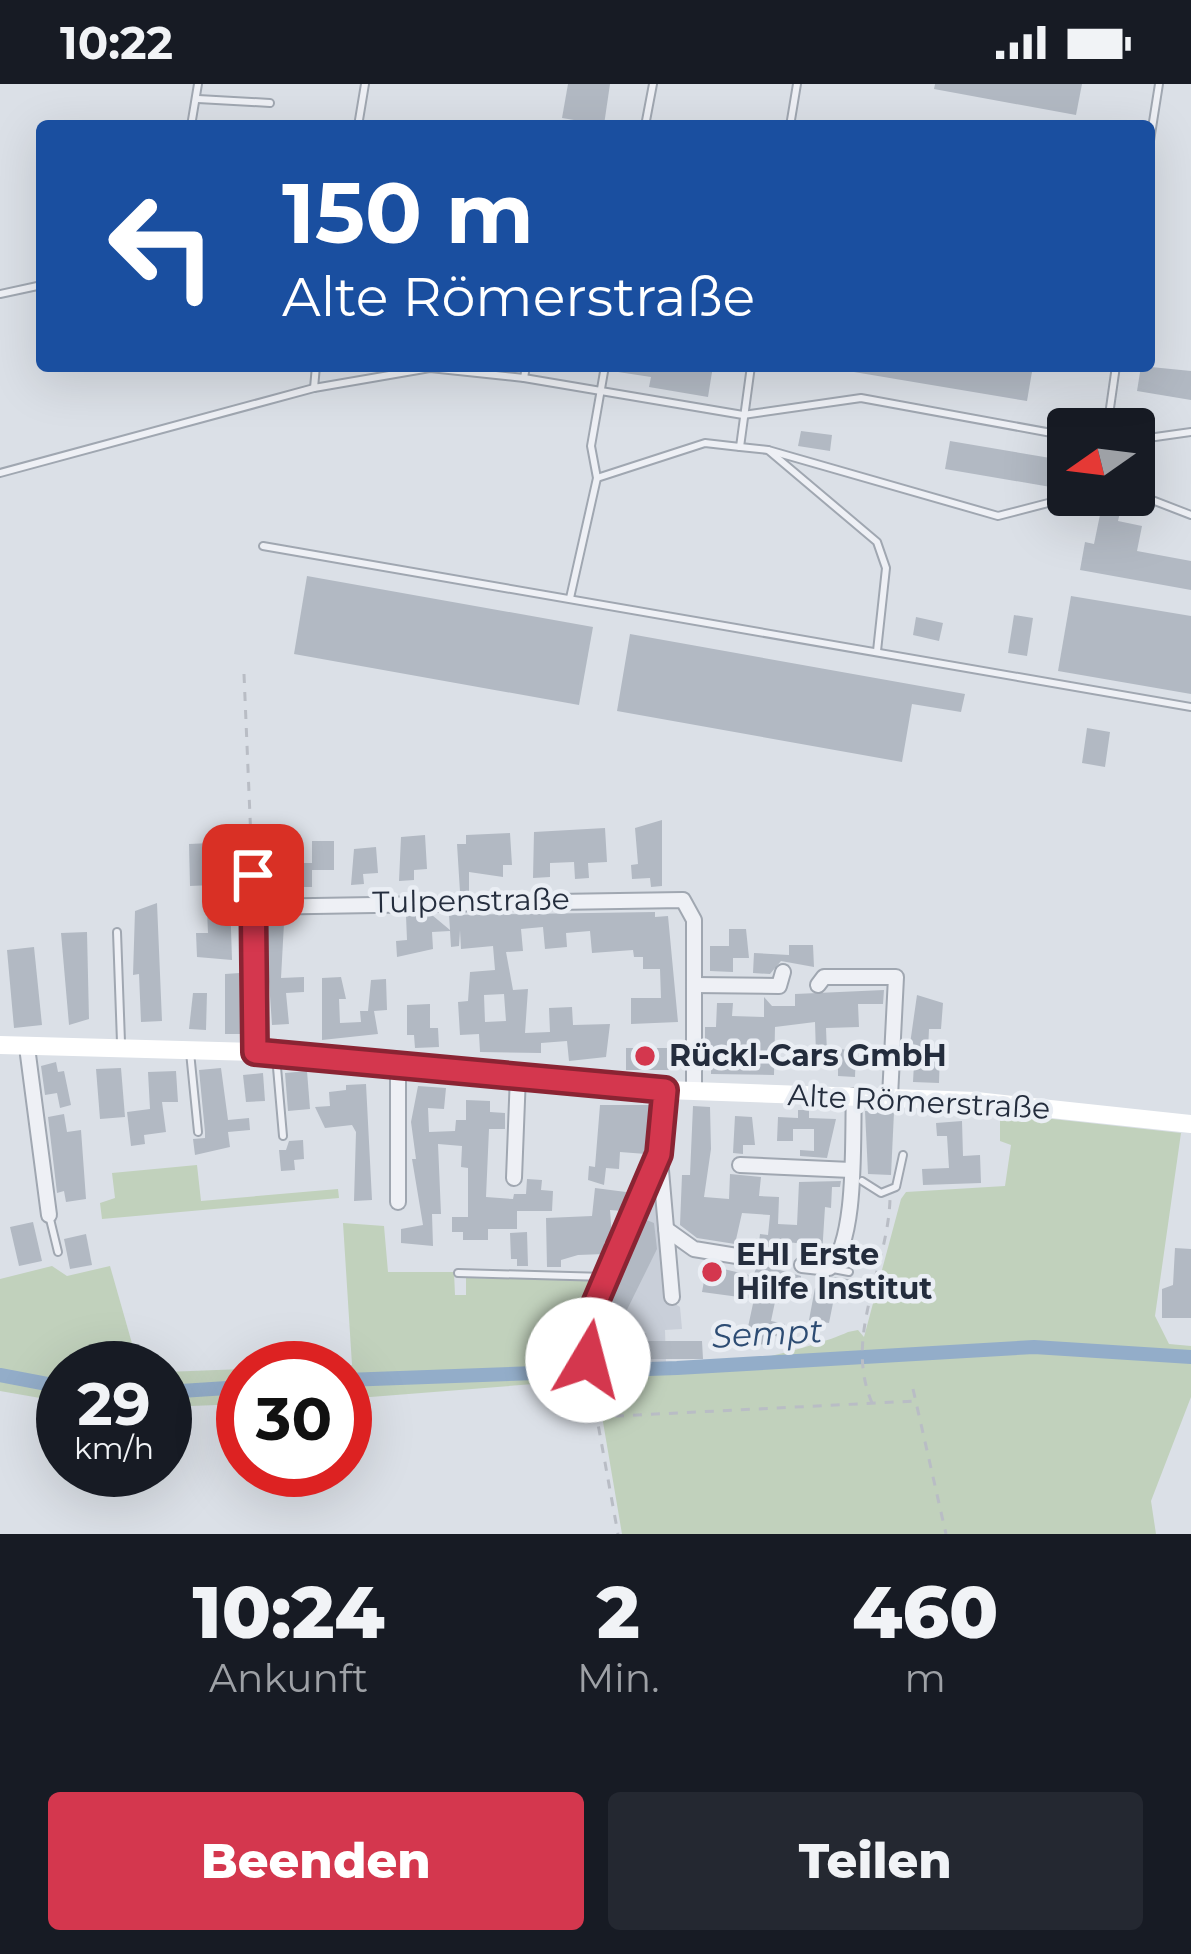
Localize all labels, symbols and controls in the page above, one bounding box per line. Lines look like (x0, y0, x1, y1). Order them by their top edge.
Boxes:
text: 10:22 (60, 15, 173, 70)
text: 150 m (282, 162, 534, 264)
icon: left (84, 168, 240, 324)
text: Alte Römerstraße (282, 264, 755, 330)
north arrow (1047, 408, 1155, 516)
map controls (1047, 408, 1155, 516)
pin (202, 824, 304, 926)
icon: arrive (220, 842, 286, 908)
street label: Tulpenstraße (372, 880, 570, 921)
place label: Rückl-Cars GmbH (669, 1037, 947, 1074)
marker: Rückl-Cars GmbH (632, 1043, 658, 1069)
street label: Alte Römerstraße (787, 1076, 1051, 1127)
place label: EHI Erste Hilfe Institut (736, 1236, 932, 1307)
marker: EHI Erste Hilfe Institut (699, 1259, 725, 1285)
position arrow (525, 1297, 651, 1423)
water label: Sempt (711, 1310, 823, 1356)
speed limit sign: 30 (216, 1341, 372, 1497)
text: 29 (77, 1367, 151, 1440)
text: km/h (74, 1430, 154, 1467)
text: 10:24 (193, 1568, 385, 1656)
text: 2 (597, 1568, 640, 1656)
text: 460 (852, 1568, 998, 1656)
text: Ankunft (209, 1654, 368, 1702)
text: Min. (577, 1654, 659, 1702)
text: m (905, 1654, 946, 1702)
button: Beenden (48, 1792, 584, 1930)
button: Teilen (608, 1792, 1143, 1930)

